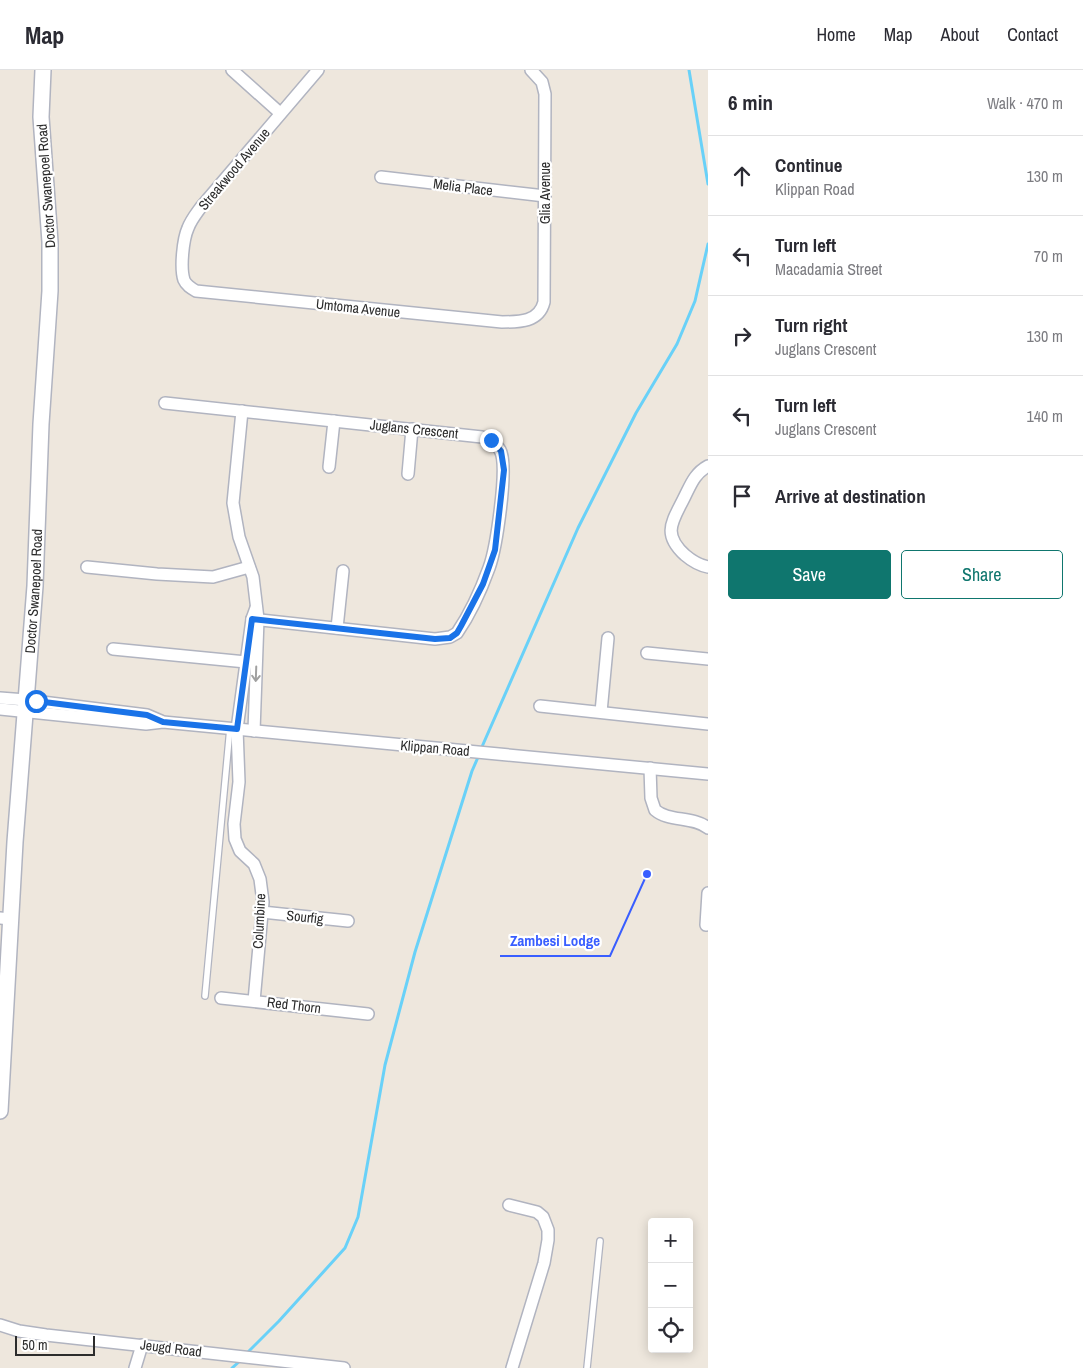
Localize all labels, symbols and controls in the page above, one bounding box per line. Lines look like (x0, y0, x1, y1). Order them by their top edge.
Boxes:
text: Map (25, 19, 64, 51)
text: Home (816, 22, 856, 47)
text: Map (884, 22, 913, 47)
text: About (941, 22, 979, 47)
text: Contact (1007, 22, 1058, 47)
text: 6 min (728, 88, 773, 117)
text: Walk · 470 m (987, 92, 1063, 114)
street label: Doctor Swanepoel Road (33, 123, 59, 249)
street label: Streakwood Avenue (194, 124, 274, 214)
text: Continue (775, 152, 843, 178)
street label: Glia Avenue (536, 162, 554, 224)
icon: ahead (728, 162, 756, 190)
text: 130 m (1027, 165, 1063, 187)
street label: Melia Place (432, 174, 494, 200)
text: Klippan Road (775, 178, 855, 200)
text: Turn left (775, 232, 836, 258)
icon: left (728, 242, 756, 270)
text: 70 m (1034, 245, 1063, 267)
text: Macadamia Street (775, 258, 882, 280)
street label: Umtoma Avenue (315, 295, 401, 321)
text: Turn right (775, 312, 847, 338)
icon: right (728, 322, 756, 350)
text: 130 m (1027, 325, 1063, 347)
text: Juglans Crescent (775, 338, 876, 360)
text: Turn left (775, 392, 836, 418)
icon: left (728, 402, 756, 430)
text: 140 m (1027, 405, 1063, 427)
street label: Juglans Crescent (369, 415, 459, 443)
text: Juglans Crescent (775, 418, 876, 440)
route end (480, 429, 503, 452)
icon: arrive (728, 482, 756, 510)
text: Arrive at destination (775, 483, 926, 509)
street label: Doctor Swanepoel Road (21, 529, 46, 654)
button: Save (728, 550, 891, 599)
button: Share (901, 550, 1063, 599)
one-way arrow (252, 666, 261, 682)
route start (25, 690, 48, 713)
street label: Klippan Road (400, 736, 470, 760)
street label: Columbine (249, 893, 269, 949)
street label: Sourfig (286, 906, 325, 928)
callout: Zambesi Lodge (500, 926, 610, 956)
text: Zambesi Lodge (510, 930, 600, 951)
street label: Red Thorn (266, 993, 322, 1017)
map controls (648, 1218, 693, 1353)
button: + (648, 1218, 693, 1263)
button: − (648, 1263, 693, 1308)
button: locate (648, 1308, 693, 1353)
scale bar (15, 1333, 95, 1356)
street label: Jeugd Road (139, 1335, 203, 1361)
text: 50 m (22, 1336, 48, 1354)

